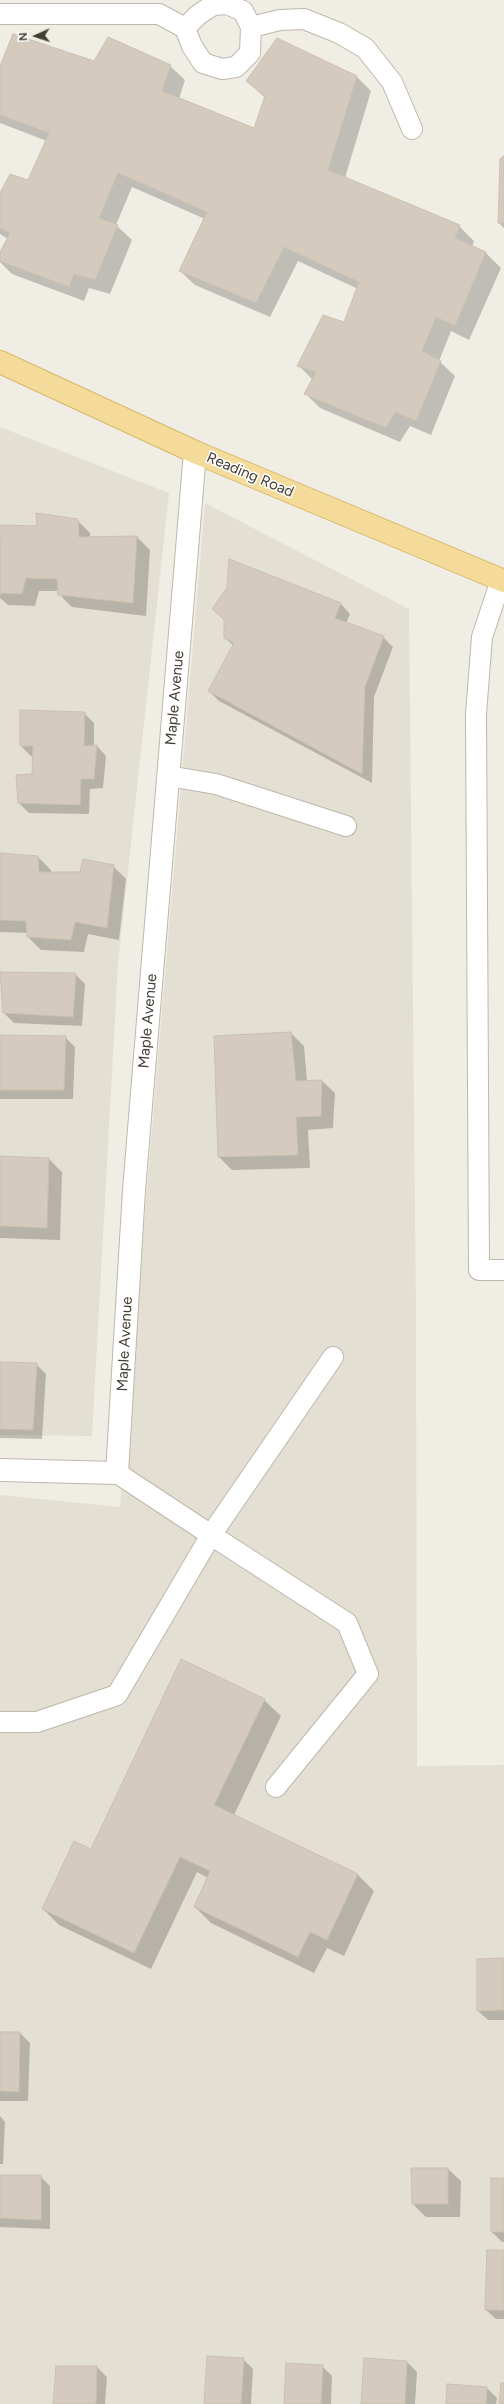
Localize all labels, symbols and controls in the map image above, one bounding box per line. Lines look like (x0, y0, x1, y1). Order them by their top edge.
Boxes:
north arrow (16, 16, 56, 56)
text: N (17, 32, 30, 41)
street label: Reading Road (204, 449, 296, 501)
street label: Maple Avenue (162, 650, 188, 746)
street label: Maple Avenue (135, 973, 161, 1069)
street label: Maple Avenue (114, 1296, 136, 1392)

